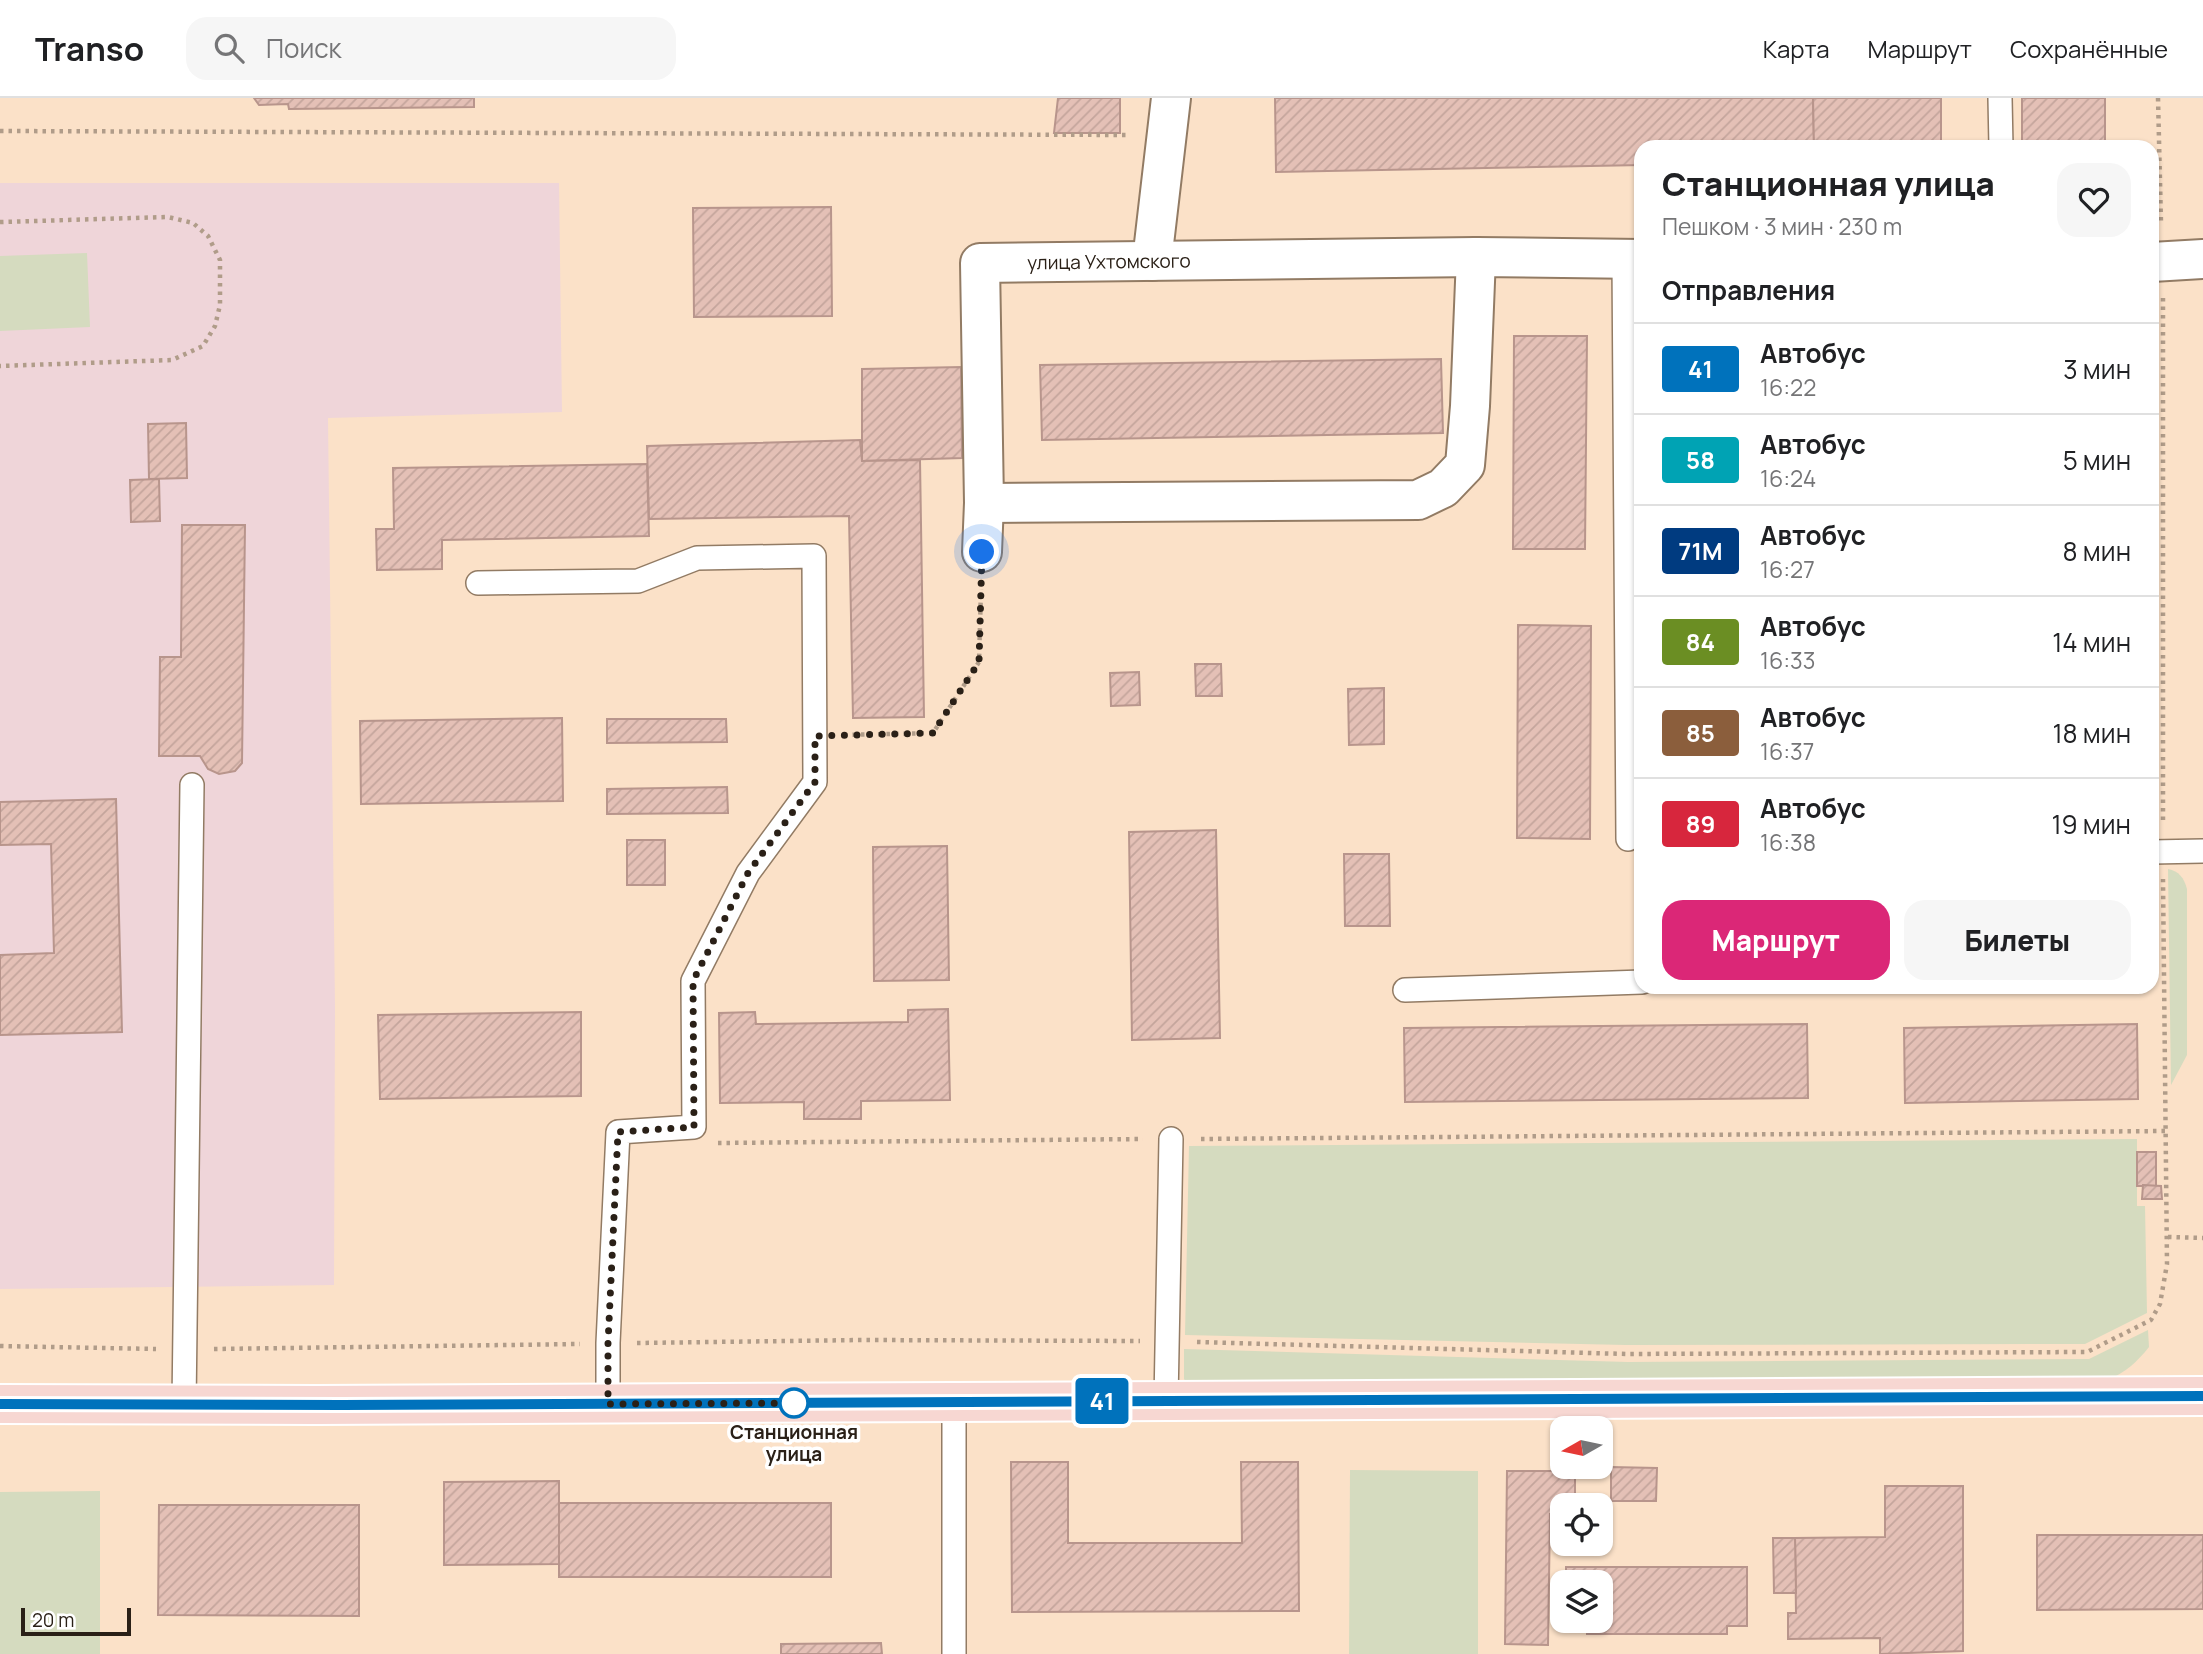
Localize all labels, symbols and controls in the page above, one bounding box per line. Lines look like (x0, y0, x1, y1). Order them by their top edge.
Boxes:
search box (186, 17, 676, 80)
text: Transo (35, 26, 144, 71)
icon: search (210, 29, 248, 67)
text: Поиск (266, 30, 342, 66)
text: Карта (1763, 32, 1830, 65)
text: Маршрут (1868, 32, 1972, 65)
text: Сохранённые (2010, 32, 2168, 65)
text: Станционная улица (1662, 161, 1995, 206)
button: heart (2057, 163, 2131, 237)
text: Пешком · 3 мин · 230 m (1662, 210, 1902, 242)
street label: улица Ухтомского (1027, 247, 1191, 275)
text: Отправления (1662, 272, 1835, 308)
text: Автобус (1760, 335, 1866, 371)
text: 3 мин (2063, 351, 2131, 387)
text: 41 (1688, 352, 1713, 385)
text: 16:22 (1760, 371, 1816, 403)
text: Автобус (1760, 426, 1866, 462)
text: 5 мин (2063, 442, 2131, 478)
text: 58 (1686, 443, 1715, 476)
text: 16:24 (1760, 462, 1816, 494)
text: Автобус (1760, 517, 1866, 553)
text: 8 мин (2063, 533, 2131, 569)
your location (964, 534, 999, 569)
text: 71М (1679, 534, 1722, 567)
text: 16:27 (1760, 553, 1815, 585)
text: Автобус (1760, 608, 1866, 644)
text: 14 мин (2052, 624, 2131, 660)
text: 84 (1686, 625, 1715, 658)
text: 16:33 (1760, 644, 1816, 676)
text: Автобус (1760, 699, 1866, 735)
text: 18 мин (2052, 715, 2131, 751)
text: 85 (1686, 716, 1715, 749)
text: 16:37 (1760, 735, 1814, 767)
text: Автобус (1760, 790, 1866, 826)
text: 19 мин (2051, 806, 2131, 842)
text: 89 (1686, 807, 1715, 840)
text: 16:38 (1760, 826, 1816, 858)
button: Маршрут (1662, 900, 1890, 980)
button: Билеты (1904, 900, 2131, 980)
line badge: 41 (1070, 1378, 1134, 1424)
text: 41 (1089, 1384, 1115, 1417)
marker: Станционная улица (779, 1388, 809, 1418)
north arrow (1550, 1416, 1614, 1479)
map controls (1550, 1416, 1613, 1633)
place label: Станционная улица (730, 1419, 858, 1467)
button: locate (1550, 1493, 1613, 1556)
button: layers (1550, 1570, 1613, 1633)
scale bar (21, 1605, 131, 1637)
text: 20 m (32, 1607, 74, 1633)

